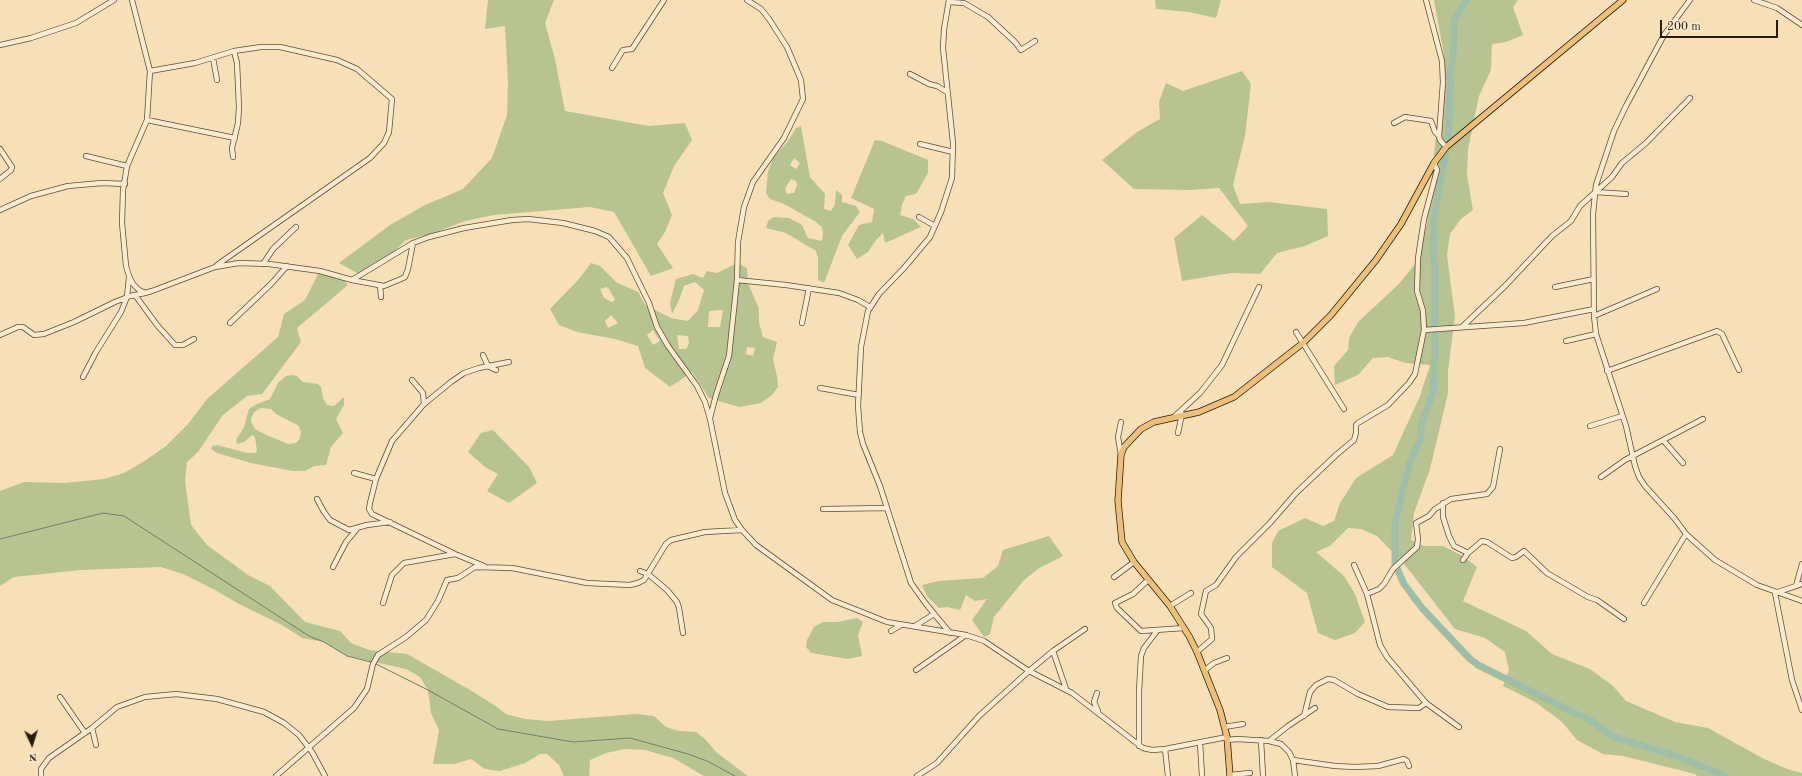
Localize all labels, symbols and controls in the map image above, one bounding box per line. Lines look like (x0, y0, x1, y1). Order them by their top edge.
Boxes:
scale bar (1662, 12, 1780, 38)
text: 200 m (1667, 21, 1701, 33)
north arrow (12, 724, 52, 764)
text: N (28, 751, 37, 762)

